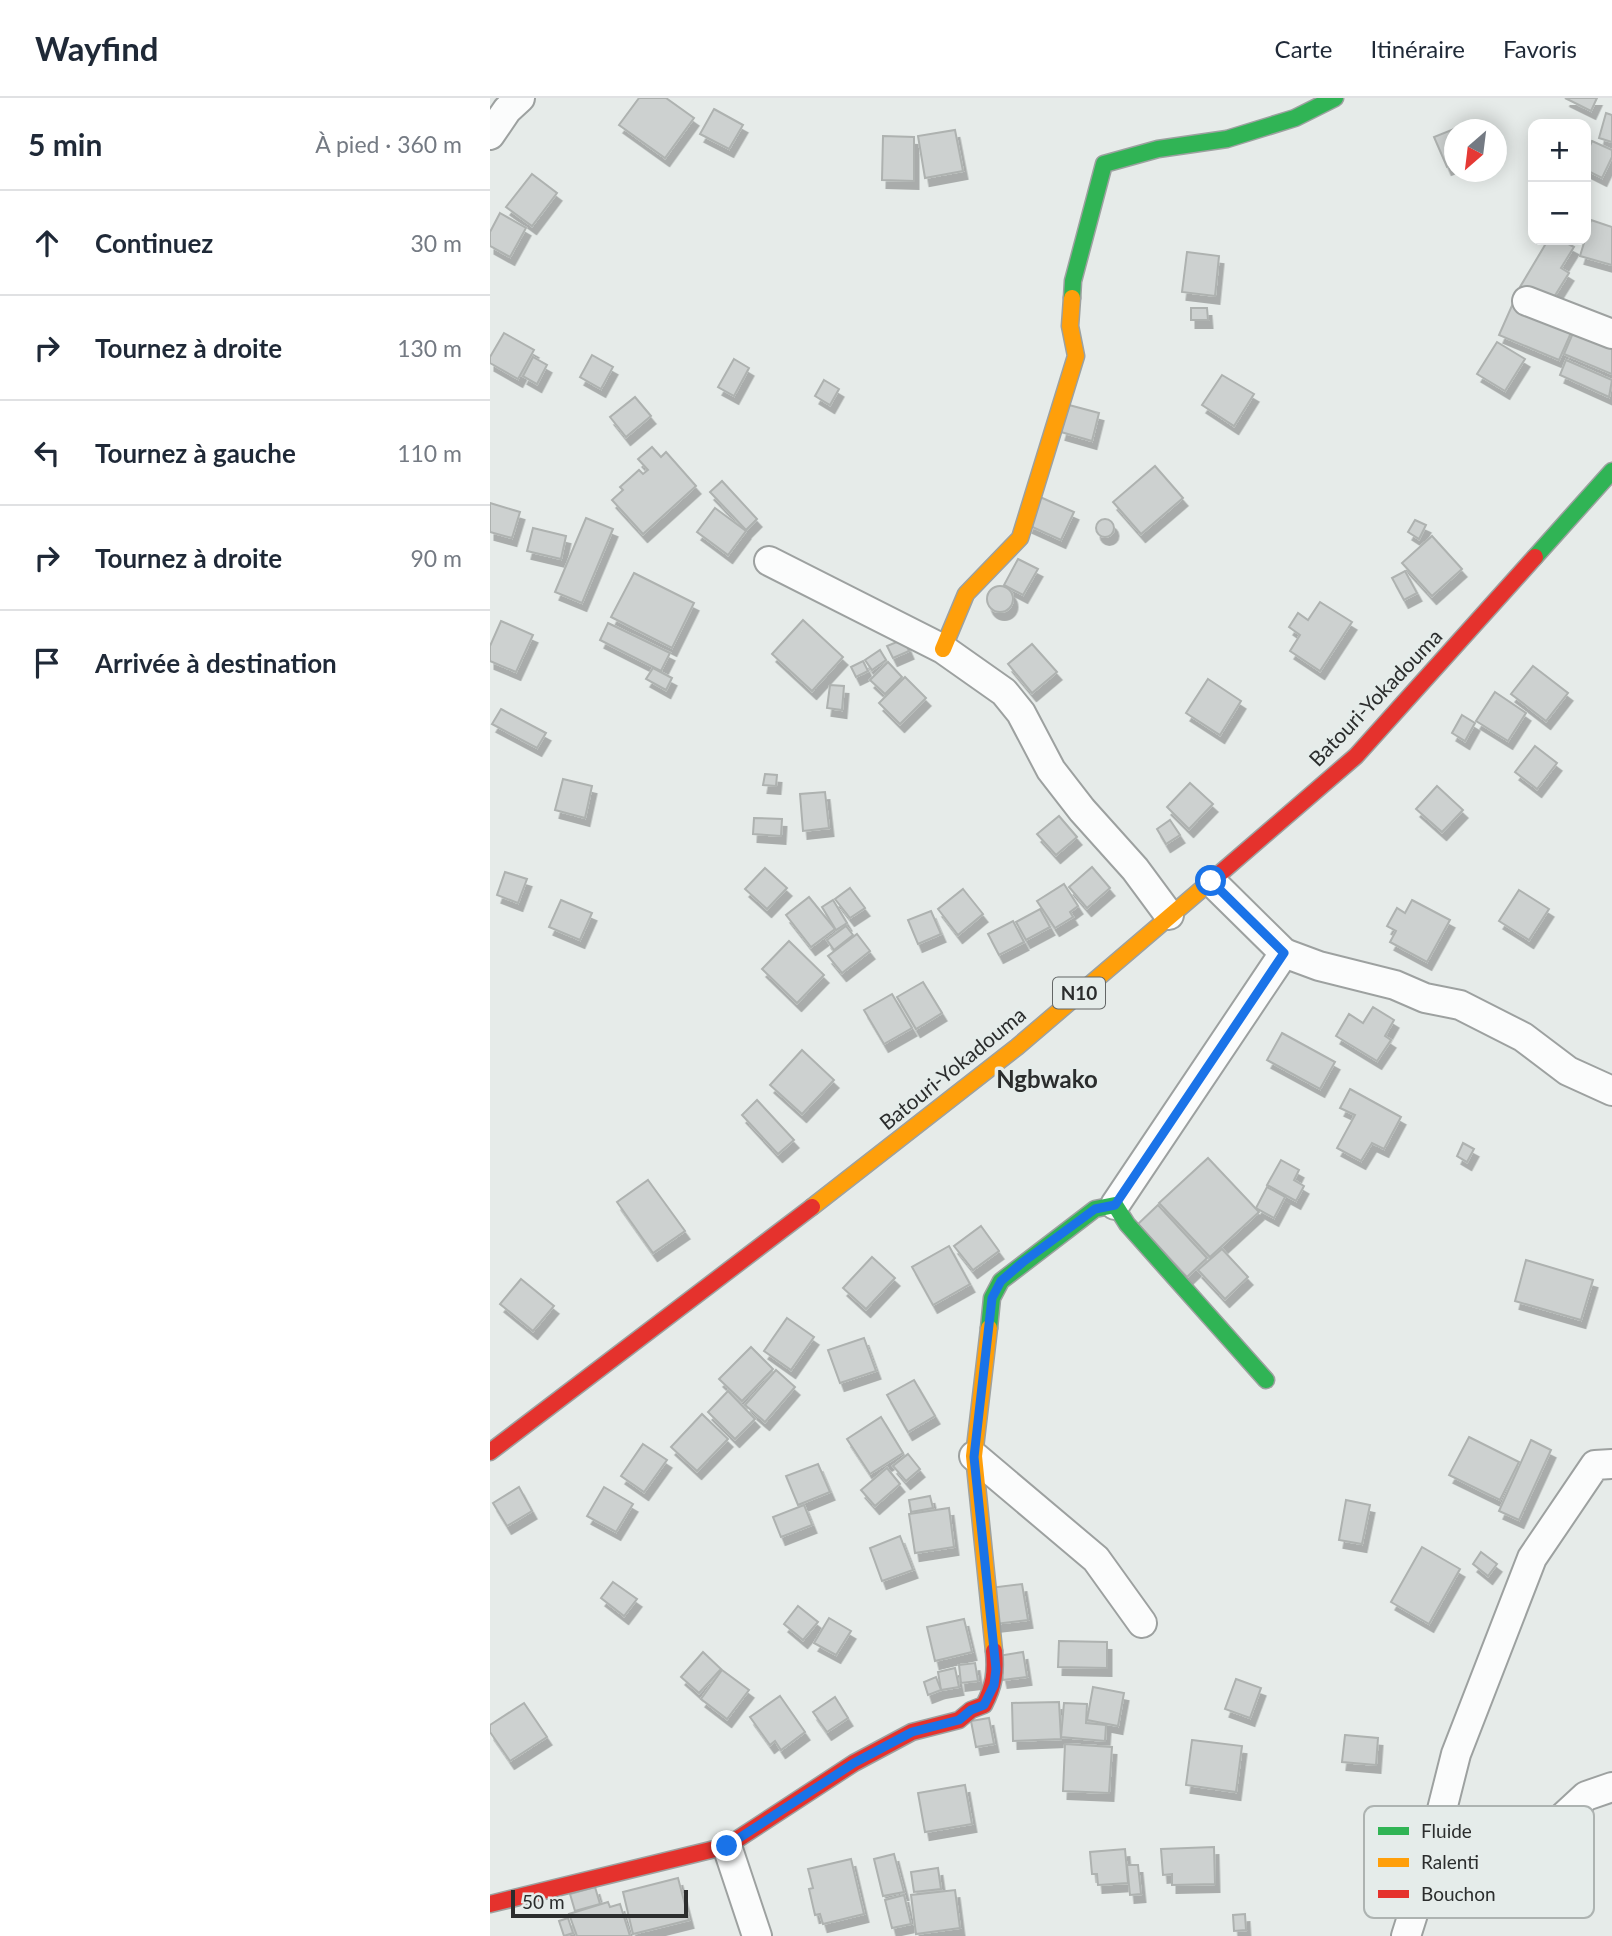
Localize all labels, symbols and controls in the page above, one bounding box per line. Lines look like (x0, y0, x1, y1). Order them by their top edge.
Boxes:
text: Wayfind (35, 28, 159, 68)
text: Carte (1275, 34, 1333, 63)
text: Itinéraire (1371, 34, 1465, 63)
text: Favoris (1503, 34, 1577, 63)
north arrow (1444, 119, 1507, 182)
map controls (1528, 119, 1591, 245)
button: + (1528, 119, 1591, 182)
text: 5 min (28, 126, 102, 162)
text: À pied · 360 m (315, 130, 462, 158)
button: − (1528, 182, 1591, 245)
icon: ahead (28, 224, 66, 262)
text: Continuez (95, 227, 213, 259)
text: 30 m (411, 229, 462, 257)
icon: right (28, 329, 66, 367)
text: Tournez à droite (95, 332, 282, 364)
text: 130 m (397, 334, 462, 362)
icon: left (28, 434, 66, 472)
text: Tournez à gauche (95, 437, 296, 469)
text: 110 m (397, 439, 462, 467)
icon: right (28, 539, 66, 577)
text: Tournez à droite (95, 542, 282, 574)
text: 90 m (411, 544, 462, 572)
street label: Batouri-Yokadouma (1303, 623, 1447, 771)
icon: arrive (28, 644, 66, 682)
text: Arrivée à destination (95, 647, 337, 679)
route start (1195, 865, 1226, 896)
road number: N10 (1053, 978, 1105, 1009)
street label: Batouri-Yokadouma (874, 1001, 1030, 1134)
district label: Ngbwako (996, 1064, 1098, 1093)
legend (1364, 1806, 1594, 1918)
text: Fluide (1421, 1819, 1472, 1842)
route end (711, 1830, 742, 1861)
text: Ralenti (1421, 1850, 1479, 1873)
text: Bouchon (1421, 1882, 1496, 1905)
scale bar (511, 1887, 688, 1919)
text: 50 m (522, 1890, 565, 1913)

